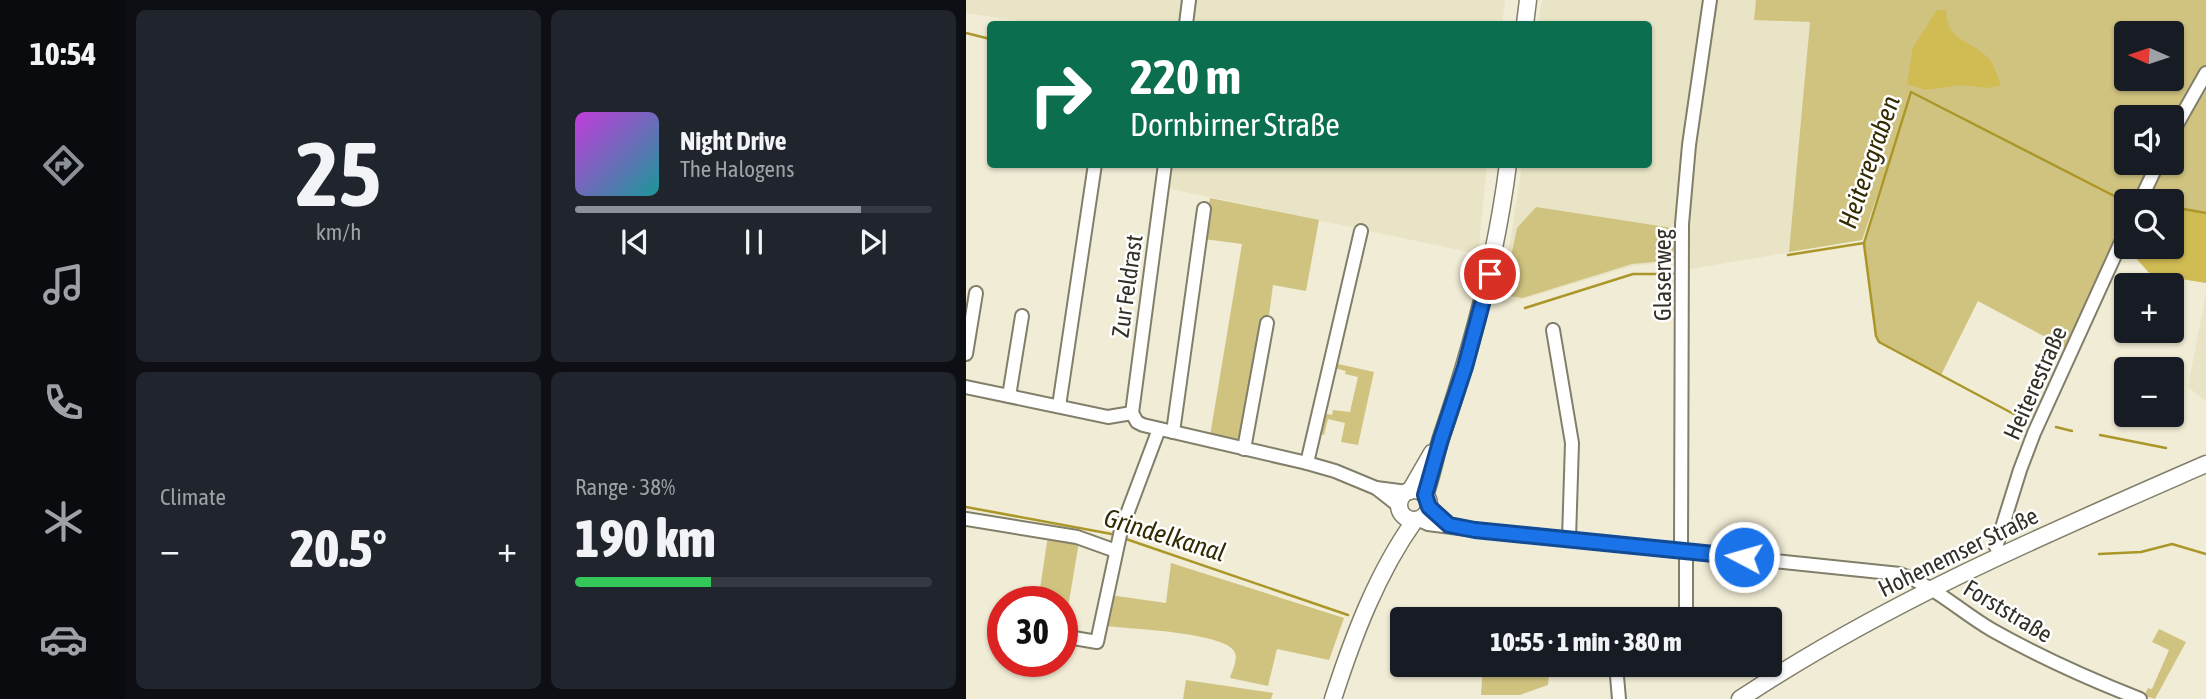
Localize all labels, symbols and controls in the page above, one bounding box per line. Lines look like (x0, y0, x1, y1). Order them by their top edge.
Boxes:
north arrow (2114, 21, 2184, 91)
map controls (2114, 21, 2184, 427)
text: 10:54 (30, 35, 96, 72)
text: 220 m (1130, 48, 1241, 104)
icon: right (1015, 49, 1106, 140)
water label: Heiteregraben (1832, 91, 1906, 232)
button: sound (2114, 105, 2184, 175)
text: Dornbirner Straße (1130, 106, 1340, 143)
text: 25 (296, 121, 381, 225)
text: Night Drive (680, 126, 787, 156)
icon: directions (39, 141, 88, 190)
text: The Halogens (680, 156, 794, 182)
button: search (2114, 189, 2184, 259)
text: km/h (316, 219, 361, 245)
icon: previous (616, 223, 654, 261)
icon: pause (735, 223, 773, 261)
icon: next (854, 223, 892, 261)
street label: Glaserweg (1649, 228, 1676, 321)
street label: Zur Feldrast (1106, 233, 1148, 339)
pin (1460, 244, 1520, 304)
icon: arrive (1471, 255, 1509, 293)
icon: music (39, 260, 88, 309)
button: + (2114, 273, 2184, 343)
street label: Heiterestraße (1998, 322, 2072, 444)
button: − (2114, 357, 2184, 427)
icon: phone (39, 378, 88, 427)
text: Range · 38% (575, 474, 675, 500)
text: Climate (160, 484, 226, 510)
icon: climate (39, 497, 88, 546)
water label: Grindelkanal (1101, 502, 1229, 568)
street label: Hohenemser Straße (1874, 502, 2042, 602)
text: 190 km (575, 508, 716, 568)
text: 20.5° (290, 518, 387, 578)
position arrow (1707, 520, 1781, 594)
text: − (160, 527, 180, 570)
text: + (497, 527, 517, 570)
street label: Forststraße (1959, 574, 2057, 648)
speed limit sign: 30 (987, 586, 1078, 677)
icon: car (39, 615, 88, 664)
text: 10:55 · 1 min · 380 m (1490, 627, 1682, 657)

